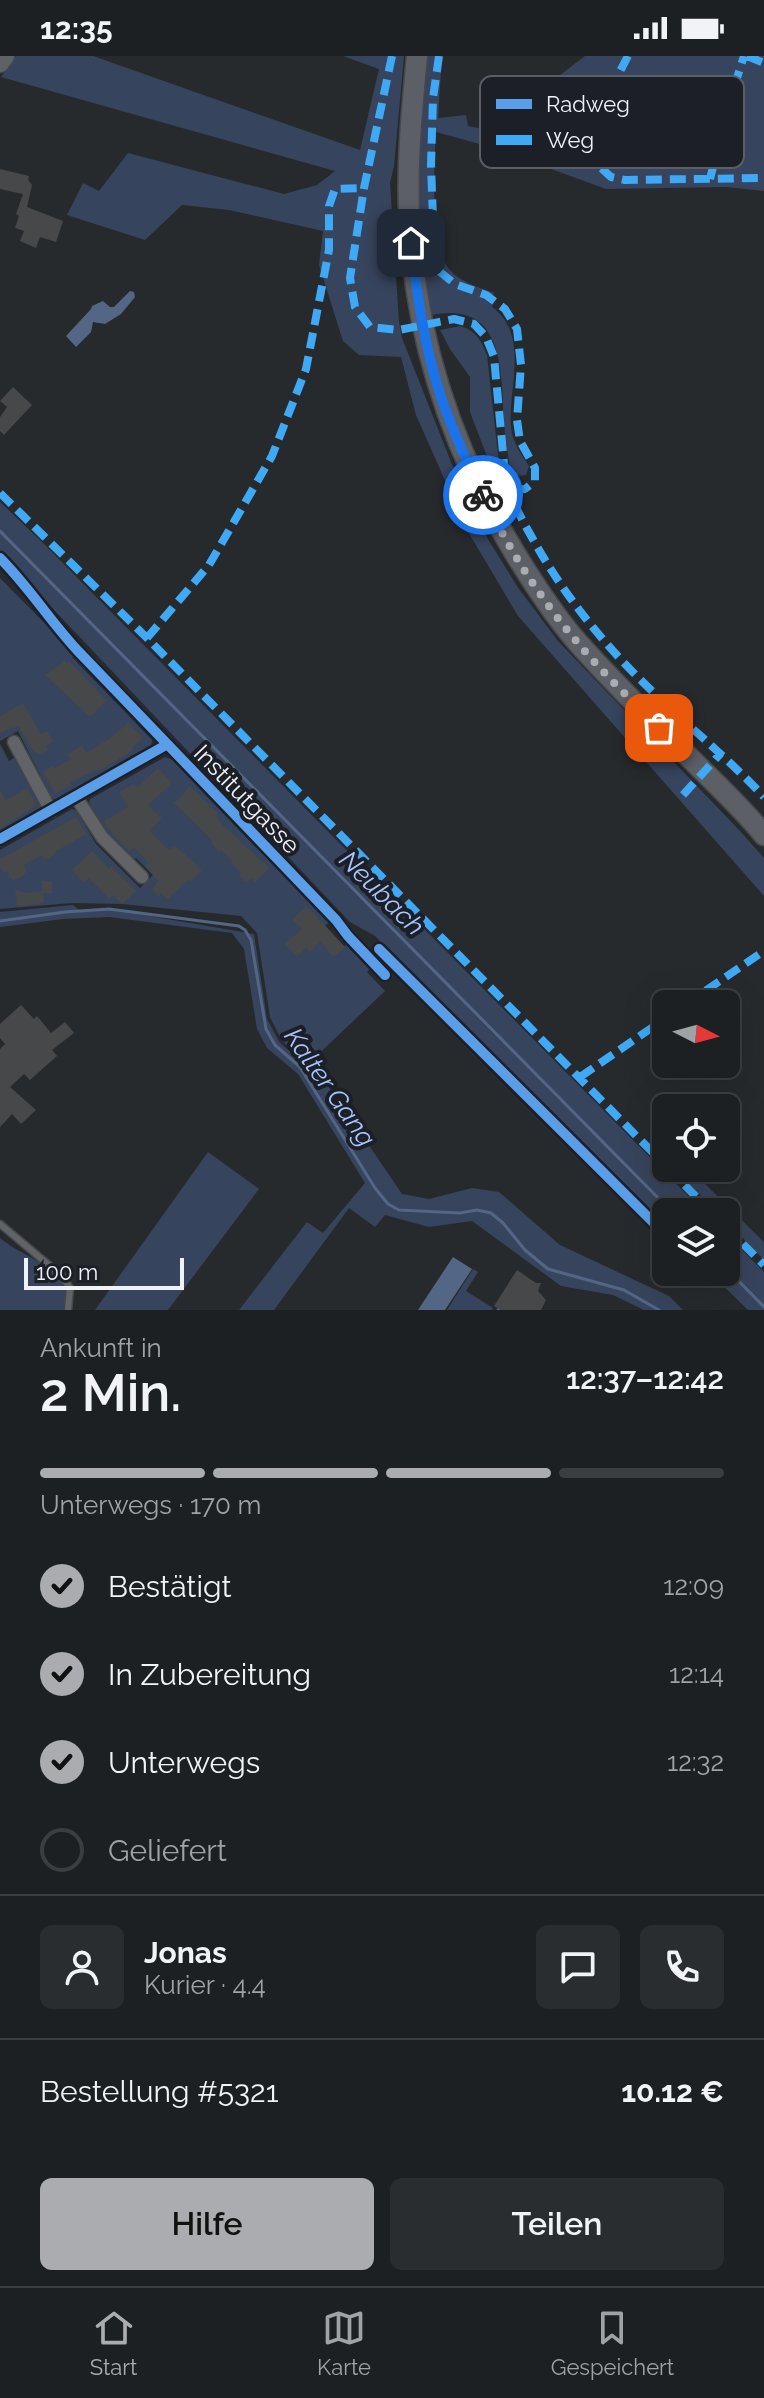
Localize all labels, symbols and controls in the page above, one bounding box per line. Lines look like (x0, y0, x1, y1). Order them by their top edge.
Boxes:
text: 12:35 (40, 11, 113, 46)
legend (480, 76, 744, 168)
text: Radweg (546, 91, 630, 117)
text: Weg (546, 127, 594, 153)
pin (377, 209, 445, 277)
icon: home (389, 221, 433, 265)
courier (443, 455, 523, 535)
icon: bike (461, 473, 505, 517)
pin (625, 694, 693, 762)
icon: bag (637, 706, 681, 750)
street label: Institutgasse (188, 739, 306, 859)
water label: Neubach (334, 845, 430, 941)
north arrow (652, 990, 740, 1078)
map controls (652, 990, 740, 1286)
water label: Kalter Gang (278, 1022, 382, 1152)
button: locate (652, 1094, 740, 1182)
button: layers (652, 1198, 740, 1286)
scale bar (24, 1254, 184, 1290)
text: 100 m (36, 1259, 98, 1285)
text: Ankunft in (40, 1333, 162, 1363)
text: 12:37–12:42 (566, 1361, 724, 1396)
text: 2 Min. (40, 1362, 181, 1423)
text: Unterwegs · 170 m (40, 1490, 261, 1520)
icon: check (40, 1564, 84, 1608)
text: Bestätigt (108, 1569, 232, 1604)
text: 12:09 (663, 1571, 724, 1601)
icon: check (40, 1652, 84, 1696)
text: In Zubereitung (108, 1657, 311, 1692)
text: 12:14 (669, 1659, 724, 1689)
icon: check (40, 1740, 84, 1784)
text: Unterwegs (108, 1745, 260, 1780)
text: 12:32 (667, 1747, 724, 1777)
text: Geliefert (108, 1833, 227, 1868)
button: person (40, 1925, 124, 2009)
button: chat (536, 1925, 620, 2009)
button: phone (640, 1925, 724, 2009)
text: Jonas (144, 1935, 227, 1970)
text: Kurier · 4.4 (144, 1970, 266, 2000)
text: Bestellung #5321 (40, 2074, 279, 2109)
text: 10.12 € (621, 2074, 724, 2109)
button: Hilfe (40, 2178, 374, 2270)
button: Teilen (390, 2178, 724, 2270)
tab: Start (90, 2306, 137, 2380)
tab: Karte (317, 2306, 371, 2380)
tab: Gespeichert (551, 2306, 674, 2380)

